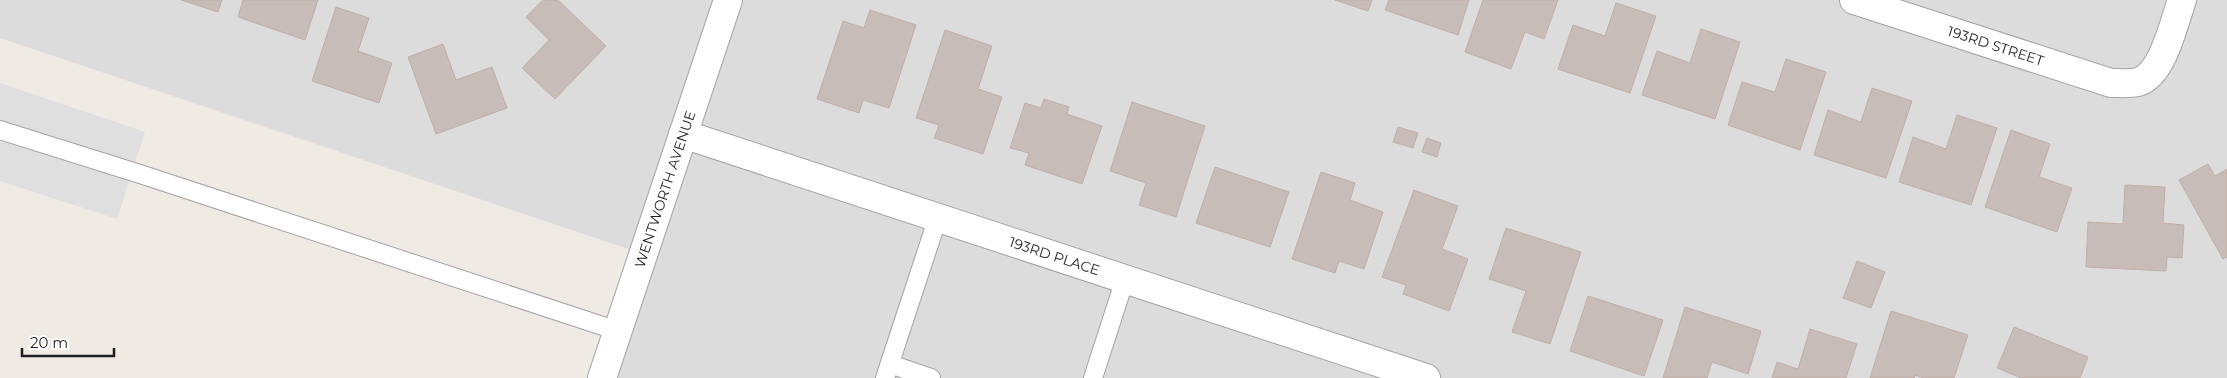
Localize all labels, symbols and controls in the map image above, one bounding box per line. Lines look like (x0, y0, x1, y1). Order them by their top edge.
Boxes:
street label: 193RD STREET (1945, 22, 2046, 70)
street label: WENTWORTH AVENUE (630, 108, 699, 270)
street label: 193RD PLACE (1007, 233, 1102, 279)
scale bar (22, 326, 115, 358)
text: 20 m (30, 333, 68, 352)

